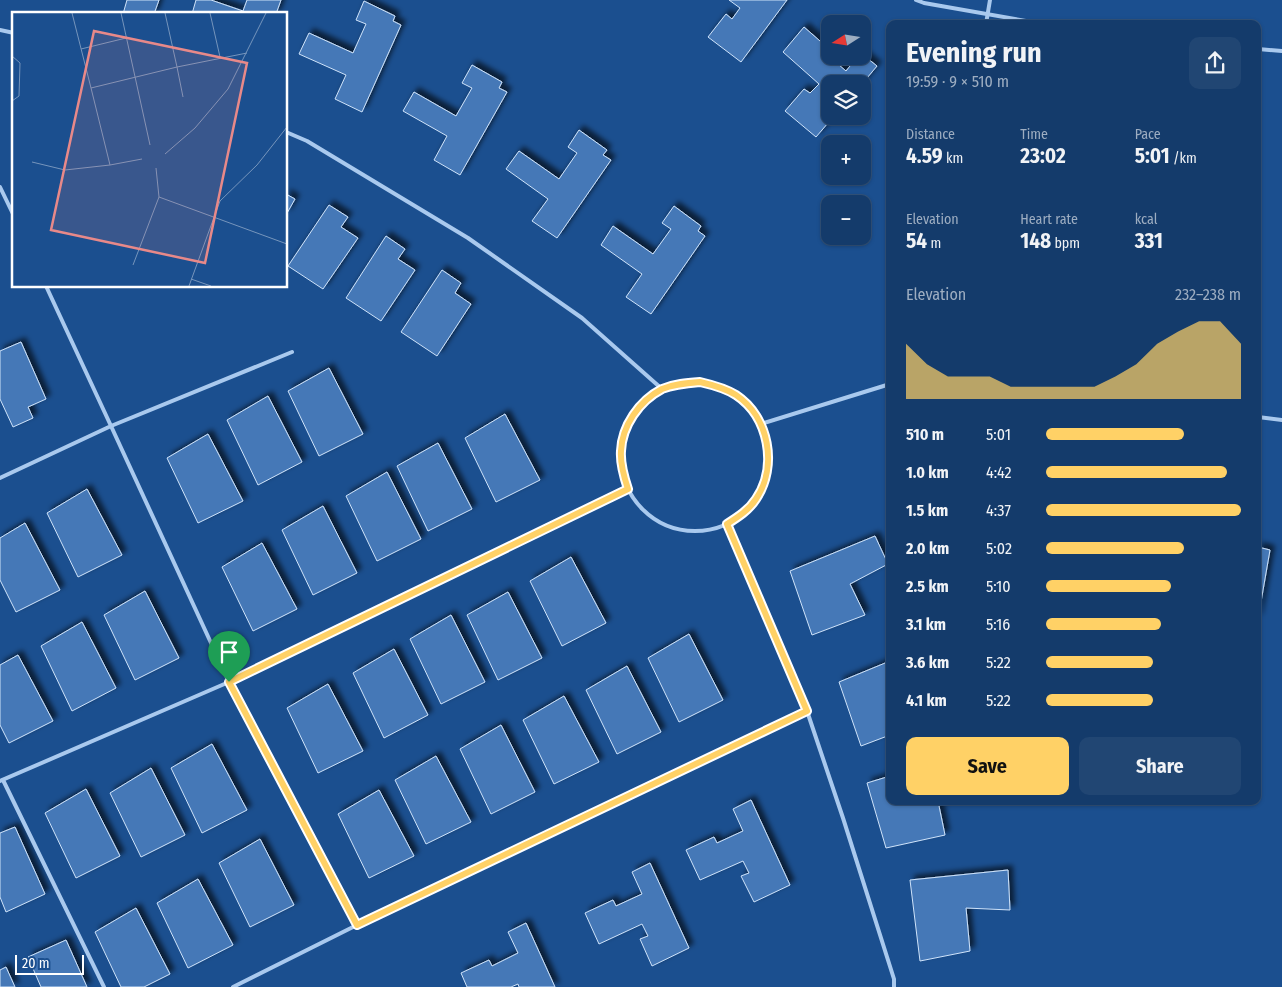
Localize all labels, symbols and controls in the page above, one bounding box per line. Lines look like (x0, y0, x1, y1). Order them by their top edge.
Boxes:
inset map (12, 12, 288, 288)
north arrow (821, 15, 871, 65)
map controls (821, 15, 871, 245)
text: Evening run (906, 36, 1042, 69)
button: share (1189, 37, 1241, 89)
text: 19:59 · 9 × 510 m (906, 72, 1009, 91)
button: layers (821, 75, 871, 125)
text: Distance (906, 126, 955, 143)
text: Time (1020, 126, 1048, 143)
text: Pace (1135, 126, 1161, 143)
button: + (821, 135, 871, 185)
text: 4.59 (906, 143, 943, 169)
text: 23:02 (1020, 143, 1066, 169)
text: 5:01 (1135, 143, 1170, 169)
text: km (943, 150, 963, 167)
text: /km (1170, 150, 1197, 167)
button: − (821, 195, 871, 245)
text: Elevation (906, 211, 959, 228)
text: Heart rate (1020, 211, 1078, 228)
text: kcal (1135, 211, 1157, 228)
text: 54 (906, 228, 927, 254)
text: 148 (1020, 228, 1051, 254)
text: 331 (1135, 228, 1163, 254)
text: m (927, 235, 941, 252)
text: bpm (1051, 235, 1080, 252)
text: Elevation (906, 285, 966, 304)
text: 232–238 m (1175, 285, 1241, 304)
text: 510 m (906, 425, 944, 444)
text: 5:01 (986, 425, 1011, 444)
text: 1.0 km (906, 463, 949, 482)
text: 4:42 (986, 463, 1012, 482)
text: 1.5 km (906, 501, 948, 520)
text: 4:37 (986, 501, 1011, 520)
text: 2.0 km (906, 539, 949, 558)
text: 5:02 (986, 539, 1012, 558)
text: 2.5 km (906, 577, 949, 596)
text: 5:10 (986, 577, 1011, 596)
text: 3.1 km (906, 615, 946, 634)
text: 5:16 (986, 615, 1010, 634)
pin (208, 631, 250, 682)
icon: arrive (215, 638, 243, 666)
text: 3.6 km (906, 653, 949, 672)
text: 5:22 (986, 653, 1011, 672)
text: 4.1 km (906, 691, 947, 710)
text: 5:22 (986, 691, 1011, 710)
button: Save (906, 737, 1069, 795)
button: Share (1079, 737, 1241, 795)
scale bar (15, 952, 84, 975)
text: 20 m (22, 955, 50, 972)

